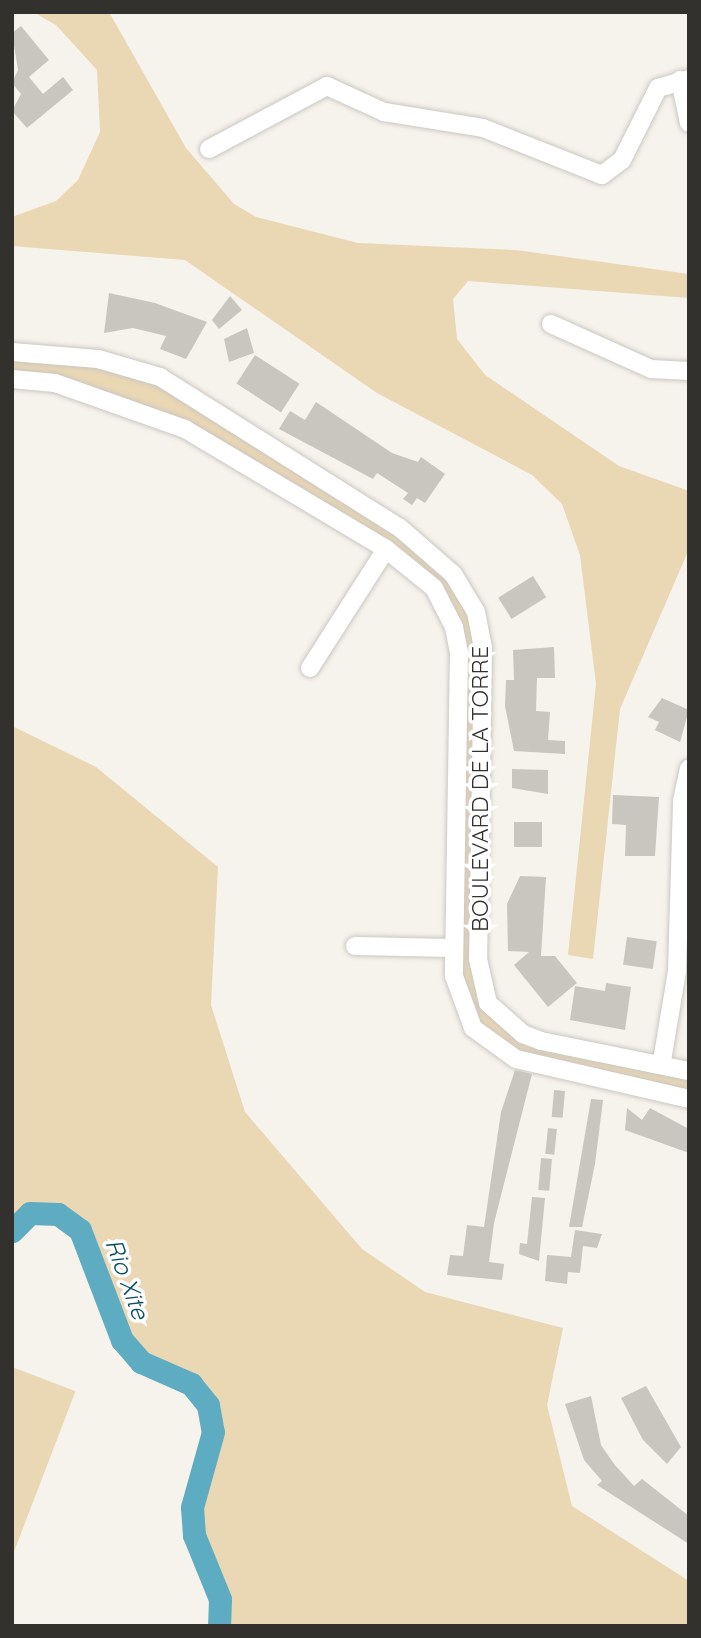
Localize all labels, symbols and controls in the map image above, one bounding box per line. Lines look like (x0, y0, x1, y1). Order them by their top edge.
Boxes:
street label: BOULEVARD DE LA TORRE (466, 646, 494, 932)
water label: Rio Xite (99, 1235, 155, 1323)

